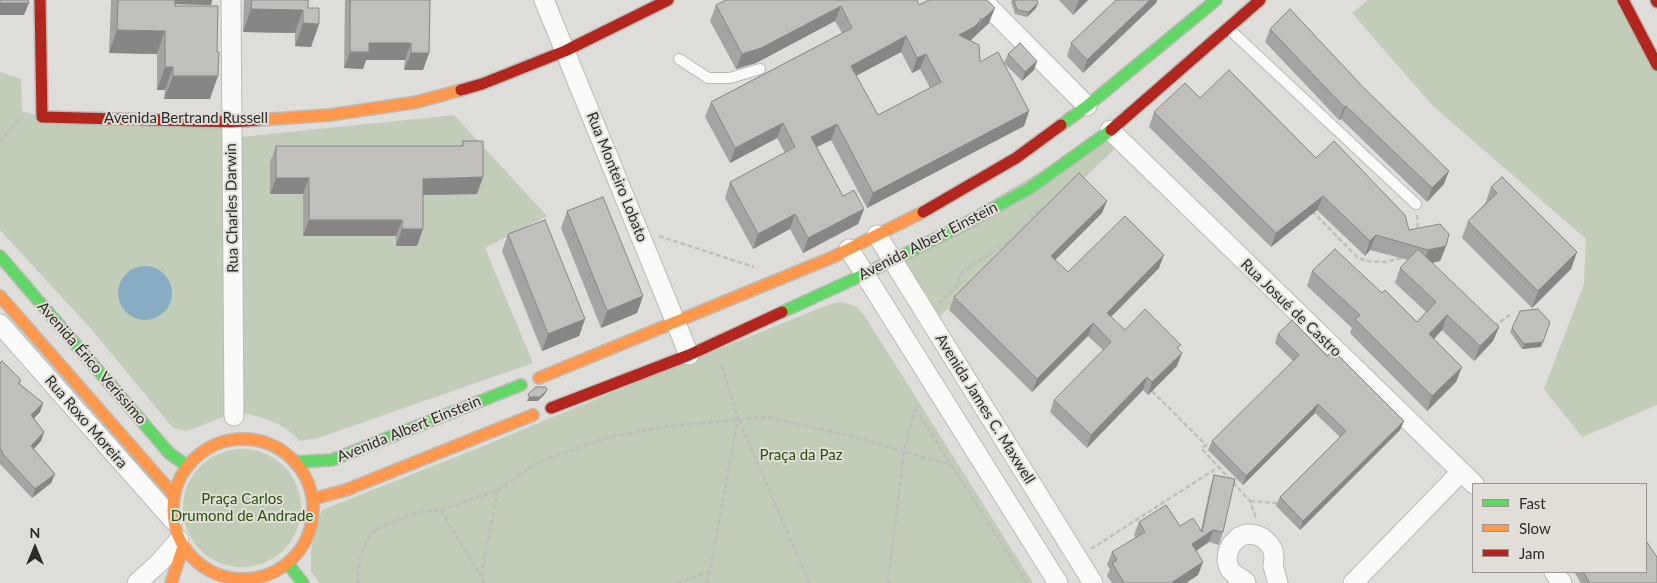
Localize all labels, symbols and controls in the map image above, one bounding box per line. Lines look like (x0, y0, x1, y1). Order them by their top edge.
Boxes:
street label: Avenida Bertrand Russell (104, 109, 268, 127)
street label: Rua Monteiro Lobato (583, 109, 651, 245)
street label: Rua Charles Darwin (222, 143, 242, 273)
street label: Avenida Albert Einstein (855, 198, 1001, 284)
street label: Rua Josué de Castro (1237, 255, 1345, 361)
street label: Avenida Érico Veríssimo (34, 298, 150, 428)
street label: Avenida James C. Maxwell (931, 331, 1039, 487)
street label: Rua Roxo Moreira (41, 372, 131, 472)
street label: Avenida Albert Einstein (334, 392, 484, 466)
park label: Praça da Paz (760, 446, 842, 464)
legend (1472, 483, 1647, 573)
park label: Praça Carlos Drumond de Andrade (171, 490, 313, 525)
text: Fast (1519, 494, 1546, 512)
text: Slow (1519, 519, 1551, 537)
north arrow (10, 523, 60, 573)
text: N (30, 524, 40, 541)
text: Jam (1519, 544, 1545, 562)

